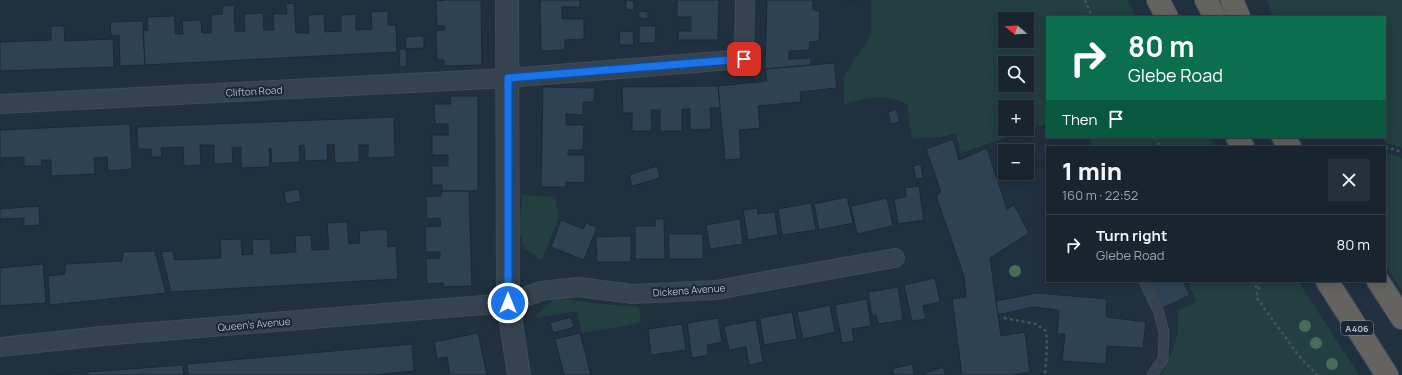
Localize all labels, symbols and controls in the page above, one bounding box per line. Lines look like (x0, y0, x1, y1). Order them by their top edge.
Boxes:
north arrow (998, 12, 1034, 48)
map controls (998, 12, 1034, 180)
text: 80 m (1128, 27, 1194, 65)
icon: right (1062, 32, 1114, 84)
pin (727, 42, 761, 76)
icon: arrive (733, 48, 755, 70)
button: search (998, 56, 1034, 92)
text: Glebe Road (1128, 63, 1223, 87)
street label: Clifton Road (225, 83, 283, 99)
button: + (998, 100, 1034, 136)
icon: arrive (1105, 108, 1127, 130)
text: Then (1062, 109, 1097, 130)
button: − (998, 144, 1034, 180)
text: 1 min (1062, 154, 1122, 187)
button: close (1328, 159, 1370, 201)
text: 160 m · 22:52 (1062, 186, 1138, 204)
text: Turn right (1096, 225, 1167, 246)
icon: right (1062, 234, 1084, 256)
text: 80 m (1336, 234, 1370, 255)
text: Glebe Road (1096, 246, 1165, 264)
street label: Dickens Avenue (652, 280, 726, 300)
position arrow (487, 282, 529, 324)
street label: Queen's Avenue (217, 314, 291, 334)
road number: A406 (1341, 321, 1373, 335)

